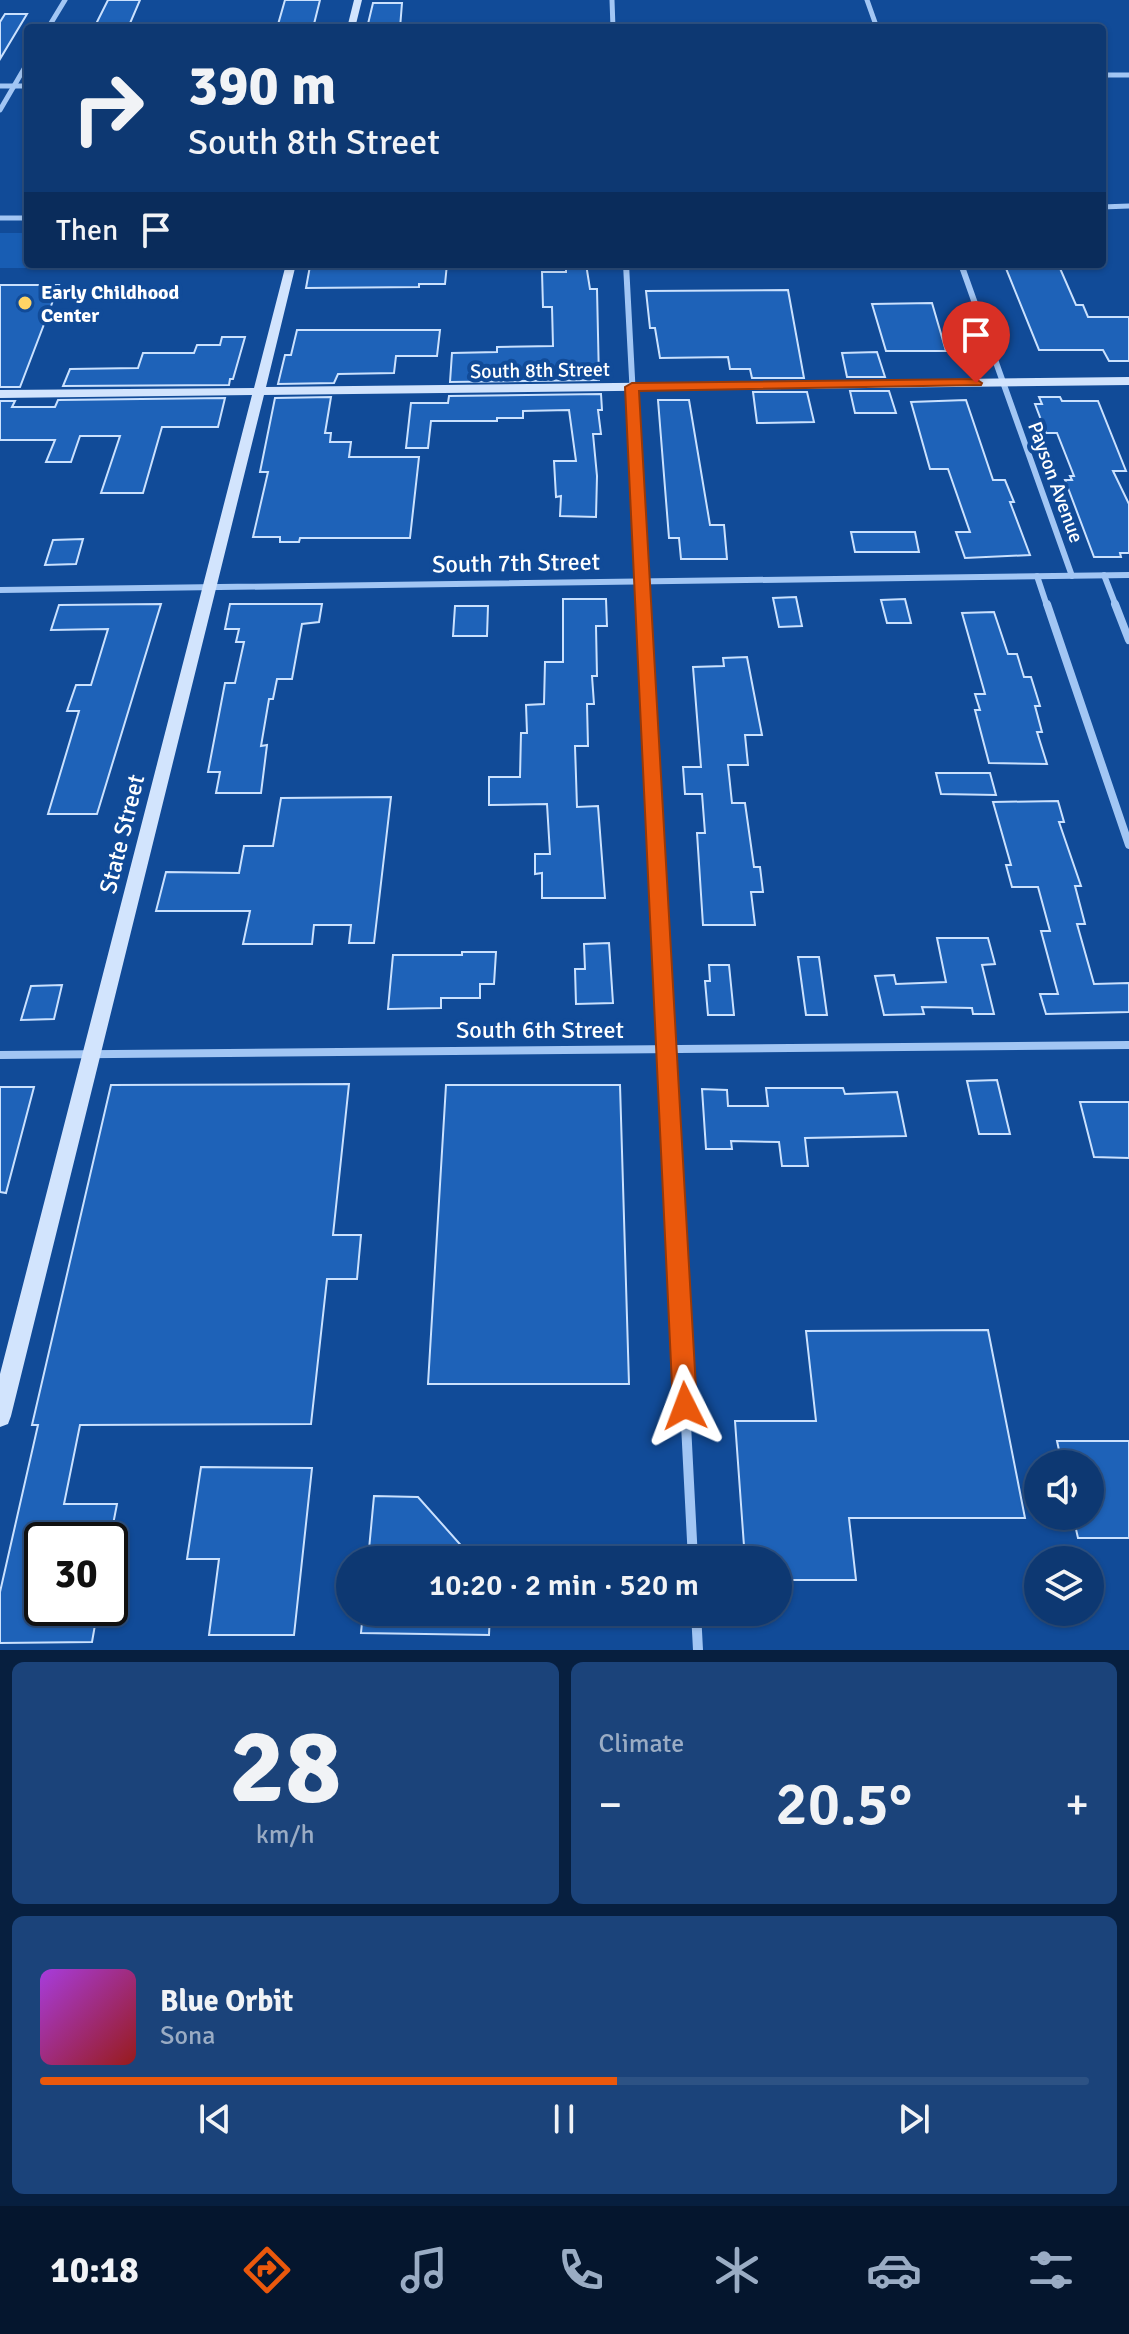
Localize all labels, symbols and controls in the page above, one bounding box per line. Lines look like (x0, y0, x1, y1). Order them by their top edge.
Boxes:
text: 390 m (188, 51, 336, 120)
icon: right (56, 56, 160, 160)
text: South 8th Street (188, 120, 440, 165)
icon: arrive (134, 208, 178, 252)
text: Then (56, 212, 118, 249)
place label: Early Childhood Center (41, 280, 180, 328)
marker: Early Childhood Center (16, 294, 34, 312)
pin (942, 301, 1010, 383)
icon: arrive (954, 313, 998, 357)
street label: South 8th Street (470, 357, 610, 384)
street label: Payson Avenue (1022, 418, 1089, 546)
street label: South 7th Street (432, 547, 600, 579)
street label: State Street (93, 771, 151, 897)
street label: South 6th Street (456, 1015, 624, 1045)
position arrow (643, 1364, 727, 1448)
map controls (1024, 1450, 1104, 1626)
button: sound (1024, 1450, 1104, 1530)
speed limit sign: 30 (24, 1522, 128, 1626)
button: layers (1024, 1546, 1104, 1626)
text: 10:20 · 2 min · 520 m (429, 1567, 699, 1604)
text: 28 (229, 1703, 341, 1831)
text: Climate (599, 1728, 684, 1760)
text: 20.5° (775, 1768, 912, 1842)
text: − (599, 1778, 622, 1832)
text: + (1065, 1778, 1089, 1832)
text: km/h (256, 1819, 315, 1851)
text: Blue Orbit (160, 1983, 293, 2020)
text: Sona (160, 2020, 215, 2052)
icon: previous (193, 2097, 237, 2141)
icon: pause (542, 2097, 586, 2141)
icon: next (892, 2097, 936, 2141)
icon: directions (239, 2242, 295, 2298)
icon: music (396, 2242, 452, 2298)
icon: phone (553, 2242, 609, 2298)
icon: climate (709, 2242, 765, 2298)
icon: car (866, 2242, 922, 2298)
icon: filters (1023, 2242, 1079, 2298)
text: 10:18 (50, 2248, 139, 2293)

